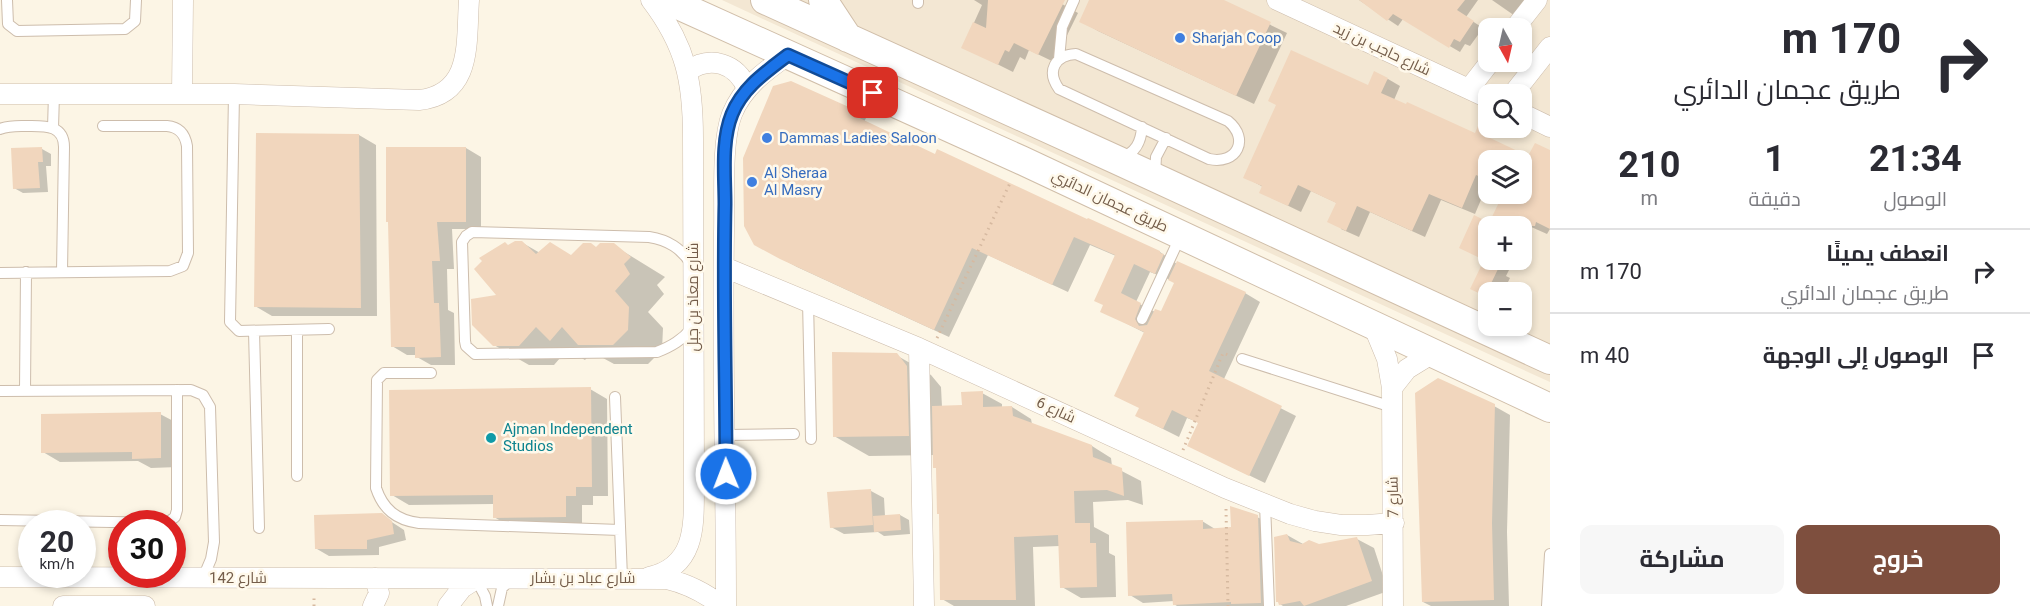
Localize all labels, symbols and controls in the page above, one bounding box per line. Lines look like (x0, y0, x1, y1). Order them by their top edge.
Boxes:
text: 170 m (1782, 14, 1901, 63)
north arrow (1478, 18, 1532, 72)
map controls (1478, 18, 1532, 336)
street label: شارع حاجب بن زيد (1330, 19, 1433, 81)
icon: right (1922, 24, 2000, 102)
place label: Sharjah Coop (1192, 29, 1281, 47)
marker: Sharjah Coop (1173, 31, 1187, 45)
pin (847, 67, 898, 118)
text: طريق عجمان الدائري (1674, 74, 1901, 106)
icon: arrive (856, 76, 889, 109)
button: search (1478, 84, 1532, 138)
place label: Dammas Ladies Saloon (779, 129, 937, 147)
marker: Dammas Ladies Saloon (760, 131, 774, 145)
text: 1 (1764, 138, 1785, 180)
text: 21:34 (1869, 138, 1962, 180)
text: 210 (1618, 144, 1680, 186)
button: layers (1478, 150, 1532, 204)
place label: Al Sheraa Al Masry (764, 164, 827, 199)
street label: طريق عجمان الدائري (1048, 166, 1171, 239)
marker: Al Sheraa Al Masry (745, 175, 759, 189)
text: m (1641, 186, 1658, 210)
text: دقيقة (1749, 187, 1801, 211)
text: الوصول (1883, 187, 1947, 211)
button: + (1478, 216, 1532, 270)
text: انعطف يمينًا (1826, 241, 1949, 266)
street label: شارع معاذ بن جبل (684, 243, 704, 351)
icon: right (1967, 255, 2000, 288)
text: 170 m (1580, 259, 1642, 284)
text: طريق عجمان الدائري (1781, 281, 1949, 305)
button: − (1478, 282, 1532, 336)
icon: arrive (1967, 339, 2000, 372)
text: 40 m (1580, 343, 1630, 368)
text: الوصول إلى الوجهة (1763, 343, 1949, 368)
street label: شارع 6 (1033, 393, 1078, 429)
place label: Ajman Independent Studios (503, 420, 633, 455)
marker: Ajman Independent Studios (484, 431, 498, 445)
position arrow (694, 442, 758, 506)
street label: شارع 7 (1384, 476, 1404, 518)
speed limit sign: 30 (108, 510, 186, 588)
text: 20 (40, 524, 74, 559)
button: مشاركة (1580, 525, 1784, 594)
button: خروج (1796, 525, 2000, 594)
text: km/h (39, 555, 75, 573)
street label: شارع 142 (209, 569, 267, 589)
street label: شارع عباد بن بشار (530, 569, 635, 589)

